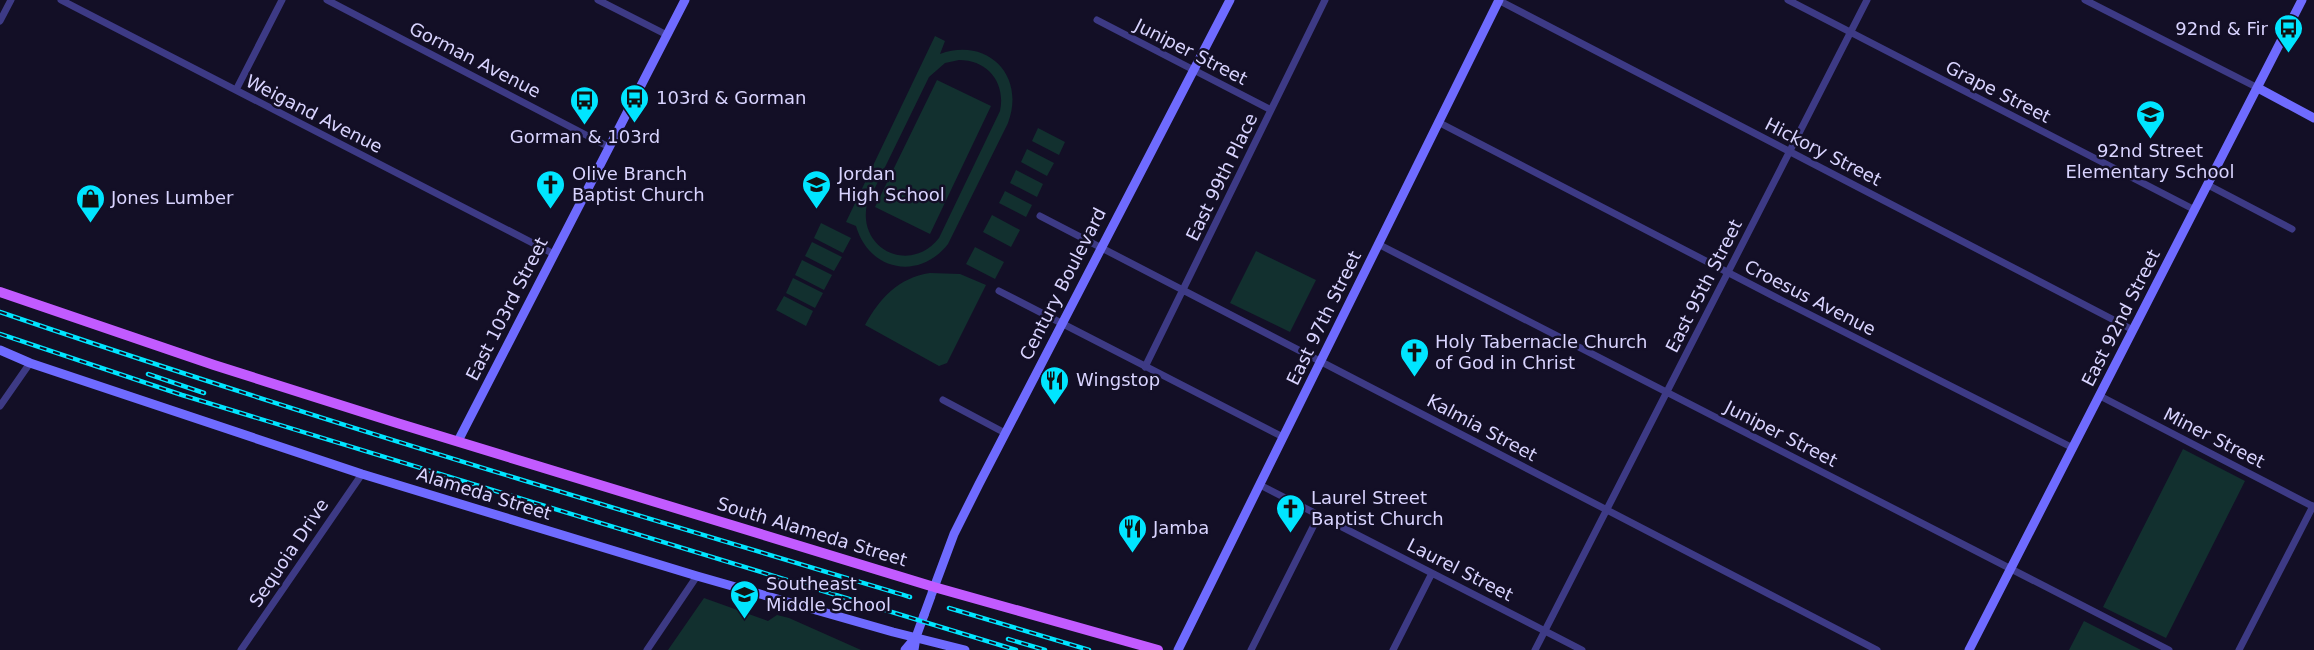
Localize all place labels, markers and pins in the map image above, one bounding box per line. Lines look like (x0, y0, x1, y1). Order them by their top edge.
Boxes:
bus stop icon: 92nd & Fir (2273, 13, 2305, 55)
place label: 92nd & Fir (2175, 18, 2269, 39)
bus stop icon: 103rd & Gorman (619, 82, 651, 124)
bus stop icon: Gorman & 103rd (569, 84, 601, 126)
place label: 103rd & Gorman (656, 87, 806, 108)
school or university icon: 92nd Street Elementary School (2134, 98, 2166, 140)
place label: Gorman & 103rd (510, 126, 660, 147)
place label: 92nd Street Elementary School (2065, 140, 2235, 182)
place label: Olive Branch Baptist Church (572, 163, 705, 205)
place label: Jordan High School (837, 163, 945, 205)
church icon: Olive Branch Baptist Church (535, 168, 567, 210)
school or university icon: Jordan High School (801, 168, 833, 210)
shop icon: Jones Lumber (74, 182, 106, 224)
place label: Jones Lumber (110, 187, 234, 208)
place label: Holy Tabernacle Church of God in Christ (1435, 331, 1647, 373)
church icon: Holy Tabernacle Church of God in Christ (1398, 336, 1430, 378)
restaurant icon: Wingstop (1039, 364, 1071, 406)
place label: Wingstop (1076, 369, 1160, 390)
place label: Laurel Street Baptist Church (1311, 487, 1444, 529)
church icon: Laurel Street Baptist Church (1274, 492, 1306, 534)
restaurant icon: Jamba (1116, 512, 1148, 554)
place label: Jamba (1152, 517, 1209, 538)
place label: Southeast Middle School (766, 573, 891, 615)
school or university icon: Southeast Middle School (729, 578, 761, 620)

